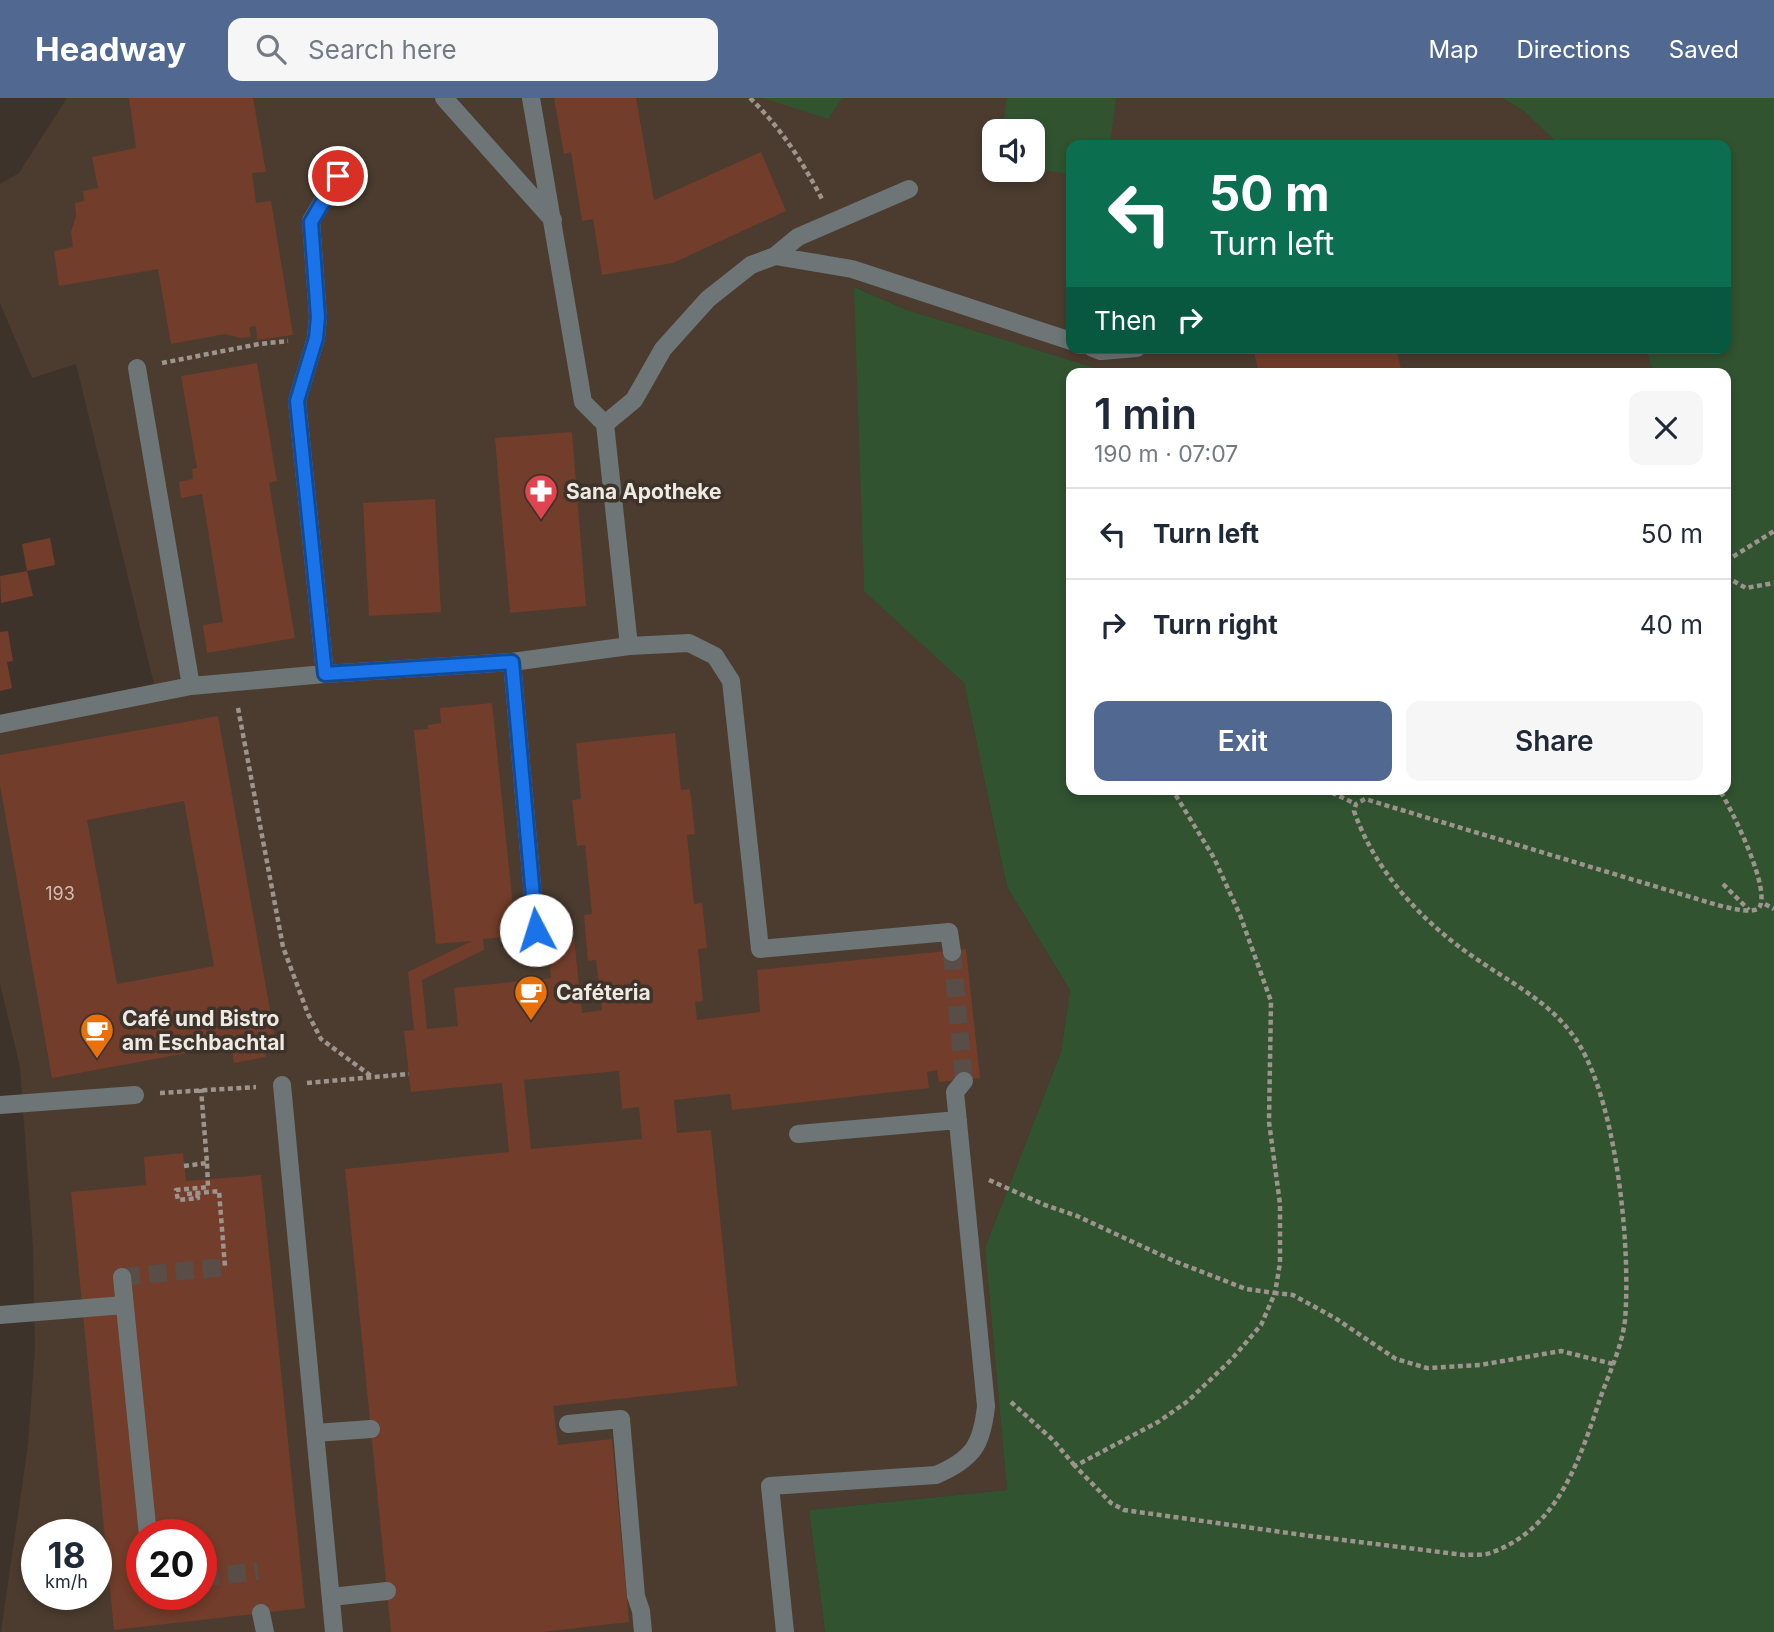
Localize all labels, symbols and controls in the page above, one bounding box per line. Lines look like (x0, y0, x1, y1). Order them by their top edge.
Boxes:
search box (228, 18, 718, 81)
text: Headway (35, 29, 186, 69)
icon: search (252, 30, 290, 68)
text: Search here (308, 34, 457, 65)
text: Map (1429, 35, 1478, 64)
text: Directions (1516, 35, 1631, 64)
text: Saved (1669, 35, 1739, 64)
map controls (982, 119, 1045, 182)
button: sound (982, 119, 1045, 182)
pin (308, 146, 368, 206)
icon: arrive (319, 157, 357, 195)
text: 50 m (1209, 164, 1330, 223)
icon: left (1094, 168, 1185, 259)
text: Turn left (1209, 224, 1334, 263)
icon: right (1171, 301, 1209, 339)
text: Then (1094, 305, 1157, 336)
text: 1 min (1094, 388, 1197, 439)
button: close (1629, 391, 1703, 465)
text: 190 m · 07:07 (1094, 440, 1238, 468)
pharmacy icon: Sana Apotheke (522, 472, 560, 521)
place label: Sana Apotheke (566, 479, 722, 504)
icon: left (1094, 515, 1132, 553)
text: Turn left (1153, 518, 1259, 549)
text: 50 m (1641, 518, 1703, 549)
icon: right (1094, 606, 1132, 644)
text: Turn right (1153, 609, 1278, 640)
text: 40 m (1640, 609, 1703, 640)
button: Exit (1094, 701, 1392, 781)
button: Share (1406, 701, 1703, 781)
house number: 193 (45, 883, 75, 904)
position arrow (499, 893, 573, 967)
cafe icon: Caféteria (512, 973, 550, 1022)
place label: Caféteria (556, 980, 651, 1005)
place label: Café und Bistro am Eschbachtal (122, 1006, 285, 1055)
cafe icon: Café und Bistro am Eschbachtal (78, 1011, 116, 1060)
speed limit sign: 20 (126, 1519, 217, 1610)
text: 18 (48, 1534, 85, 1576)
text: km/h (45, 1571, 88, 1592)

